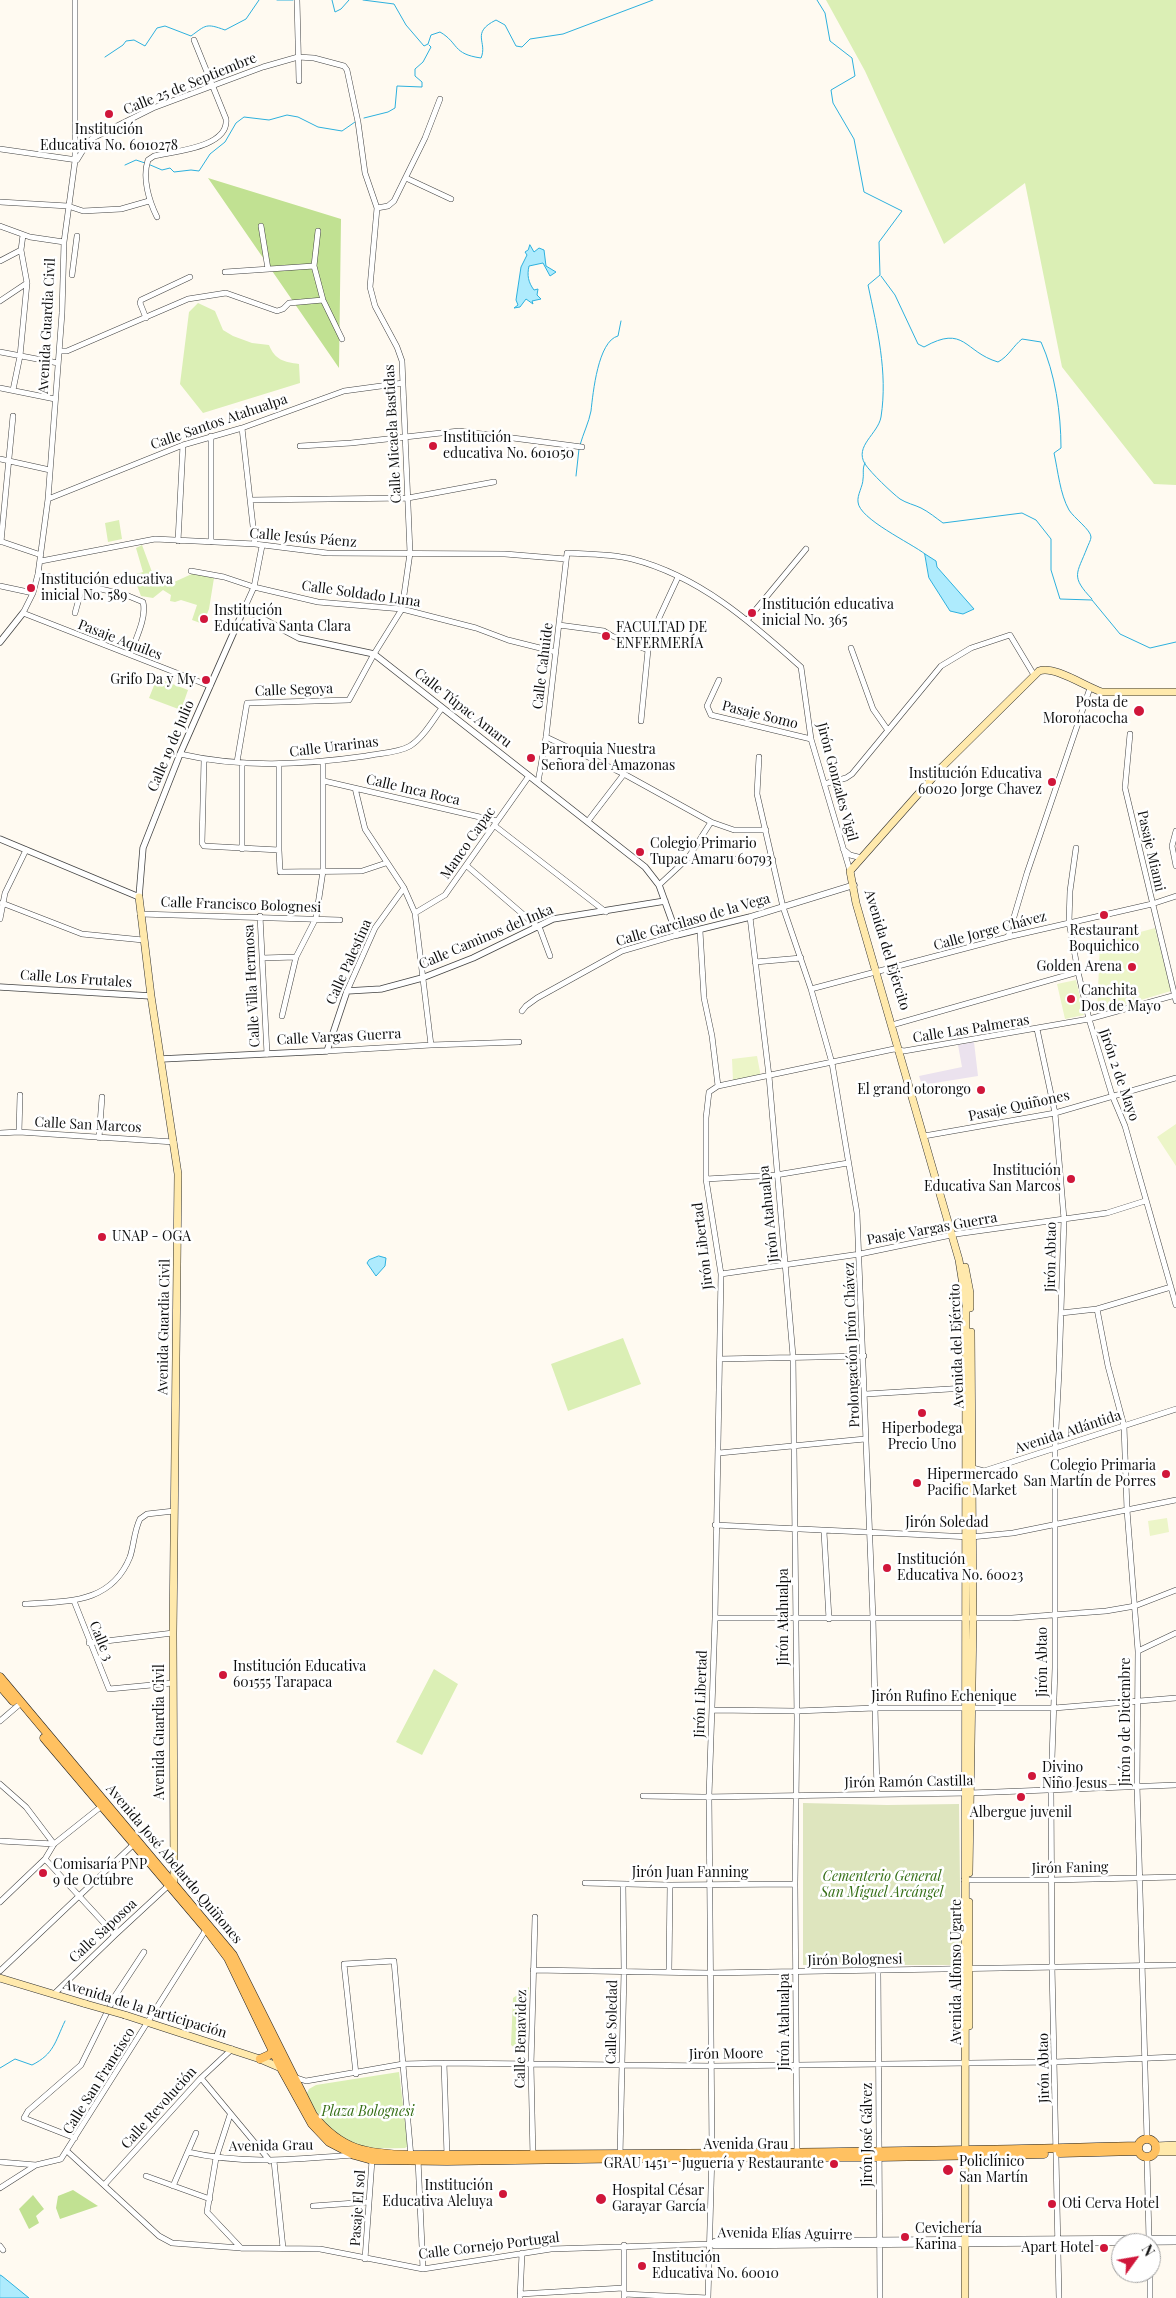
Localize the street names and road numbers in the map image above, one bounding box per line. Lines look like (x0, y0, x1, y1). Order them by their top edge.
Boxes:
street label: Calle 25 de Septiembre (121, 50, 259, 118)
street label: Avenida Guardia Civil (35, 258, 59, 394)
street label: Calle Micaela Bastidas (381, 364, 405, 504)
street label: Calle Santos Atahualpa (148, 391, 290, 453)
street label: Calle Jesús Páenz (249, 525, 357, 551)
street label: Calle Soldado Luna (300, 577, 422, 611)
street label: Pasaje Aquiles (76, 616, 164, 664)
street label: Calle Cahuide (529, 622, 557, 710)
street label: Calle Túpac Amaru (411, 665, 515, 751)
street label: Calle Segoya (255, 680, 333, 700)
street label: Pasaje Somo (720, 697, 800, 733)
street label: Calle 19 de Julio (144, 698, 198, 794)
street label: Jirón Gonzales Vigil (813, 721, 861, 843)
street label: Calle Urarinas (289, 733, 379, 761)
street label: Calle Inca Roca (364, 771, 462, 809)
street label: Manco Capac (437, 804, 499, 882)
street label: Pasaje Miami (1134, 809, 1168, 893)
street label: Avenida del Ejército (861, 888, 913, 1012)
street label: Calle Garcilaso de la Vega (614, 890, 772, 950)
street label: Calle Francisco Bolognesi (160, 894, 322, 916)
street label: Calle Caminos del Inka (416, 901, 556, 973)
street label: Calle Jorge Chávez (932, 908, 1048, 954)
street label: Calle Palestina (323, 917, 375, 1007)
street label: Calle Villa Hermosa (240, 924, 264, 1048)
street label: Calle Los Frutales (19, 967, 133, 991)
street label: Calle Las Palmeras (911, 1011, 1031, 1047)
street label: Calle Vargas Guerra (276, 1025, 402, 1049)
street label: Jirón 2 de Mayo (1095, 1027, 1143, 1123)
street label: Pasaje Quiñones (967, 1087, 1071, 1125)
street label: Calle San Marcos (34, 1114, 142, 1136)
street label: Jirón Atahualpa (756, 1165, 782, 1263)
street label: Jirón Libertad (689, 1201, 717, 1291)
street label: Pasaje Vargas Guerra (865, 1209, 999, 1249)
street label: Jirón Abtao (1042, 1222, 1060, 1292)
street label: Avenida Guardia Civil (154, 1259, 174, 1395)
street label: Prolongación Jirón Chávez (841, 1262, 863, 1428)
street label: Avenida del Ejército (946, 1283, 968, 1409)
street label: Avenida Atlántida (1013, 1407, 1123, 1457)
street label: Jirón Soledad (905, 1515, 989, 1531)
street label: Jirón Atahualpa (776, 1568, 792, 1666)
street label: Calle 3 (85, 1619, 117, 1663)
street label: Jirón Abtao (1035, 1627, 1051, 1697)
street label: Jirón Libertad (691, 1650, 711, 1738)
street label: Jirón 9 de Diciembre (1118, 1658, 1134, 1786)
street label: Avenida Guardia Civil (152, 1664, 168, 1800)
street label: Jirón Rufino Echenique (871, 1689, 1017, 1705)
street label: Jirón Ramón Castilla (844, 1772, 974, 1792)
street label: Avenida José Abelardo Quiñones (102, 1781, 246, 1947)
street label: Jirón Faning (1031, 1859, 1109, 1877)
street label: Jirón Juan Fanning (632, 1865, 748, 1881)
street label: Calle Saposoa (66, 1895, 140, 1967)
street label: Avenida Alfonso Ugarte (949, 1899, 965, 2045)
street label: Jirón Bolognesi (807, 1951, 903, 1969)
street label: Jirón Atahualpa (777, 1973, 793, 2071)
street label: Avenida de la Participación (61, 1976, 229, 2042)
street label: Calle Soledad (603, 1980, 621, 2064)
street label: Calle Benavidez (512, 1989, 530, 2089)
street label: Calle San Francisco (59, 2025, 139, 2137)
street label: Jirón Abtao (1035, 2033, 1053, 2103)
street label: Jirón Moore (689, 2045, 763, 2063)
street label: Calle Revolución (118, 2064, 200, 2152)
street label: Jirón José Gálvez (860, 2083, 876, 2187)
street label: Avenida Grau (228, 2137, 314, 2155)
street label: Avenida Grau (704, 2137, 788, 2153)
street label: Pasaje El sol (347, 2169, 369, 2247)
street label: Avenida Elías Aguirre (717, 2224, 853, 2244)
street label: Calle Cornejo Portugal (417, 2229, 561, 2263)

